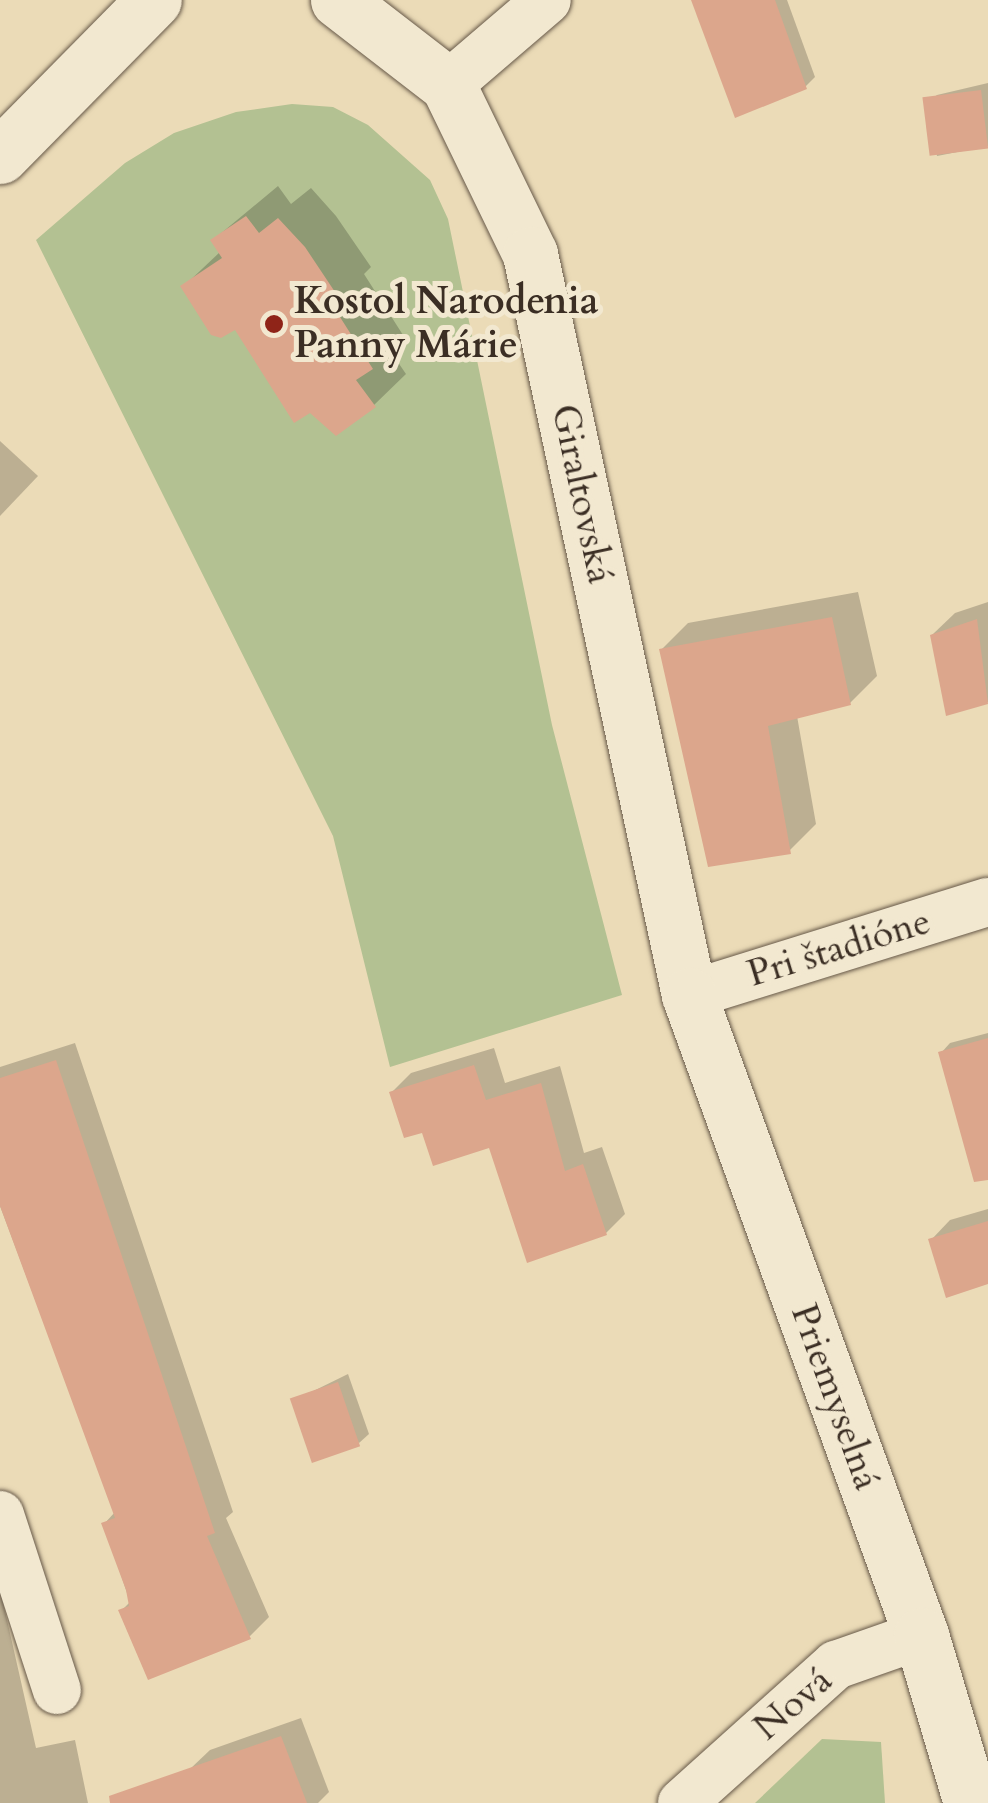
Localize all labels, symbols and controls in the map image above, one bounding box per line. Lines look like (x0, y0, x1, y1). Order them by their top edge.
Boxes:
place label: Kostol Narodenia Panny Márie (294, 279, 599, 368)
marker: Kostol Narodenia Panny Márie (263, 313, 285, 335)
street label: Giraltovská (541, 400, 623, 588)
street label: Pri štadióne (742, 899, 936, 997)
street label: Priemyselná (780, 1298, 890, 1496)
street label: Nová (745, 1658, 841, 1750)

